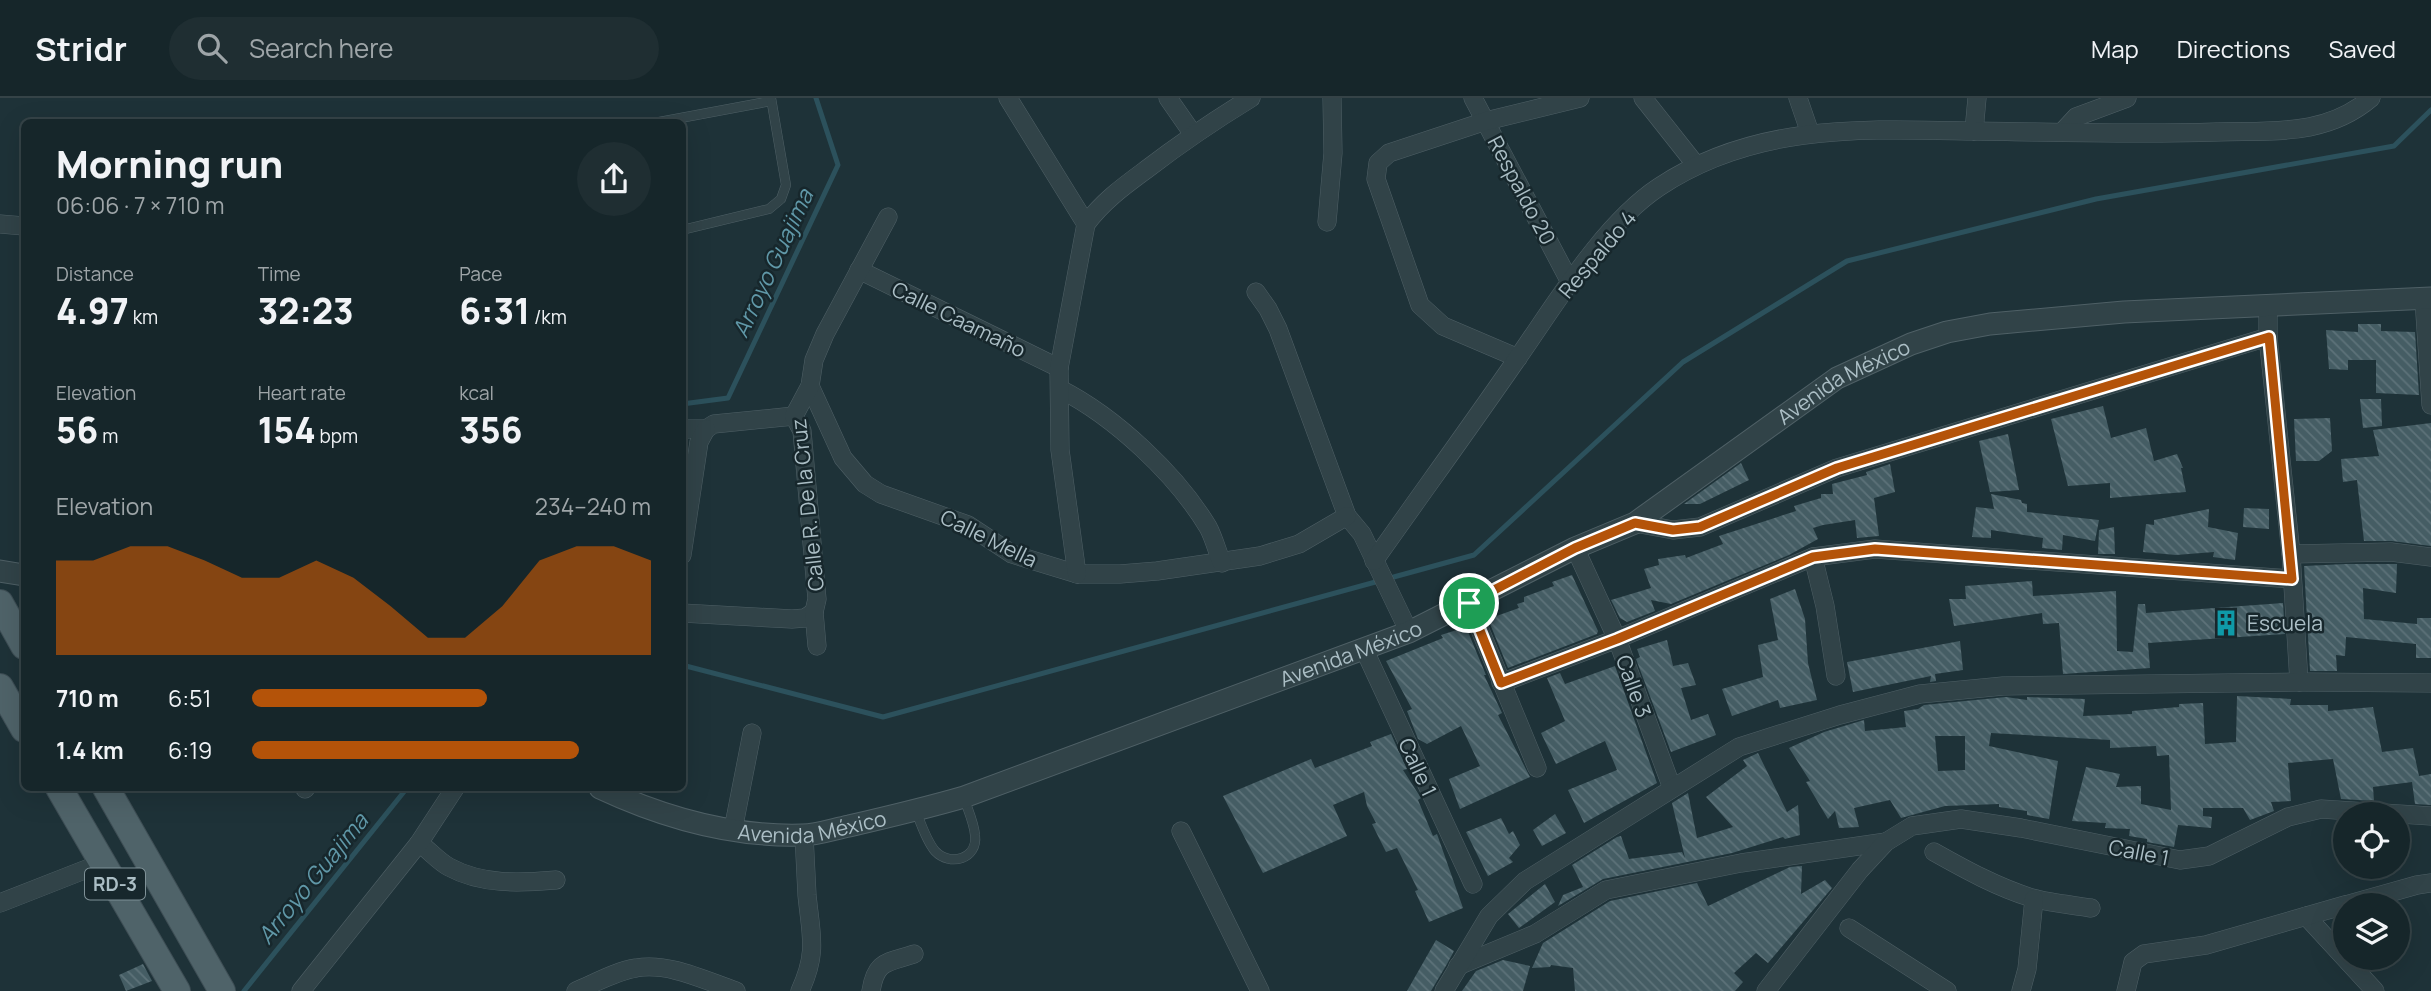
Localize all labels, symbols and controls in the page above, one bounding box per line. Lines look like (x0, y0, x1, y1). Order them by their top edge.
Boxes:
search box (169, 17, 659, 80)
text: Stridr (35, 26, 127, 71)
icon: search (193, 29, 231, 67)
text: Search here (249, 30, 393, 66)
text: Map (2091, 32, 2139, 65)
text: Directions (2177, 32, 2290, 65)
text: Saved (2328, 32, 2396, 65)
street label: Respaldo 20 (1482, 131, 1562, 249)
text: Morning run (56, 137, 283, 189)
button: share (577, 142, 651, 216)
water label: Arroyo Guajima (724, 183, 821, 342)
text: 06:06 · 7 × 710 m (56, 189, 225, 221)
street label: Respaldo 4 (1552, 204, 1642, 304)
text: Distance (56, 261, 134, 287)
text: Time (258, 261, 301, 287)
text: Pace (459, 261, 502, 287)
street label: Calle Caamaño (887, 274, 1031, 364)
text: 4.97 (56, 287, 129, 335)
text: 32:23 (258, 287, 354, 335)
text: 6:31 (459, 287, 530, 335)
text: km (129, 304, 158, 330)
text: /km (530, 304, 567, 330)
street label: Avenida México (1771, 332, 1914, 431)
text: Elevation (56, 380, 136, 406)
text: Heart rate (258, 380, 346, 406)
text: kcal (459, 380, 494, 406)
text: 56 (56, 406, 98, 454)
text: 154 (258, 406, 316, 454)
text: 356 (459, 406, 522, 454)
street label: Calle R. De la Cruz (784, 417, 830, 593)
text: m (98, 423, 118, 449)
text: bpm (316, 423, 358, 449)
text: Elevation (56, 490, 153, 522)
text: 234–240 m (535, 490, 651, 522)
street label: Calle Mella (936, 503, 1042, 573)
pin (1439, 573, 1499, 633)
icon: arrive (1450, 584, 1488, 622)
building icon: Escuela (2211, 608, 2241, 638)
place label: Escuela (2247, 609, 2323, 637)
street label: Avenida México (1275, 614, 1426, 693)
street label: Calle 3 (1610, 651, 1658, 721)
text: 710 m (56, 682, 119, 714)
text: 6:51 (168, 682, 211, 714)
street label: Calle 1 (1392, 733, 1444, 801)
text: 1.4 km (56, 734, 124, 766)
text: 6:19 (168, 734, 212, 766)
map controls (2333, 802, 2410, 970)
button: locate (2333, 802, 2410, 879)
street label: Avenida México (736, 804, 889, 849)
water label: Arroyo Guajima (249, 805, 376, 950)
street label: Calle 1 (2106, 832, 2172, 872)
road number: RD-3 (85, 869, 145, 900)
button: layers (2333, 893, 2410, 970)

